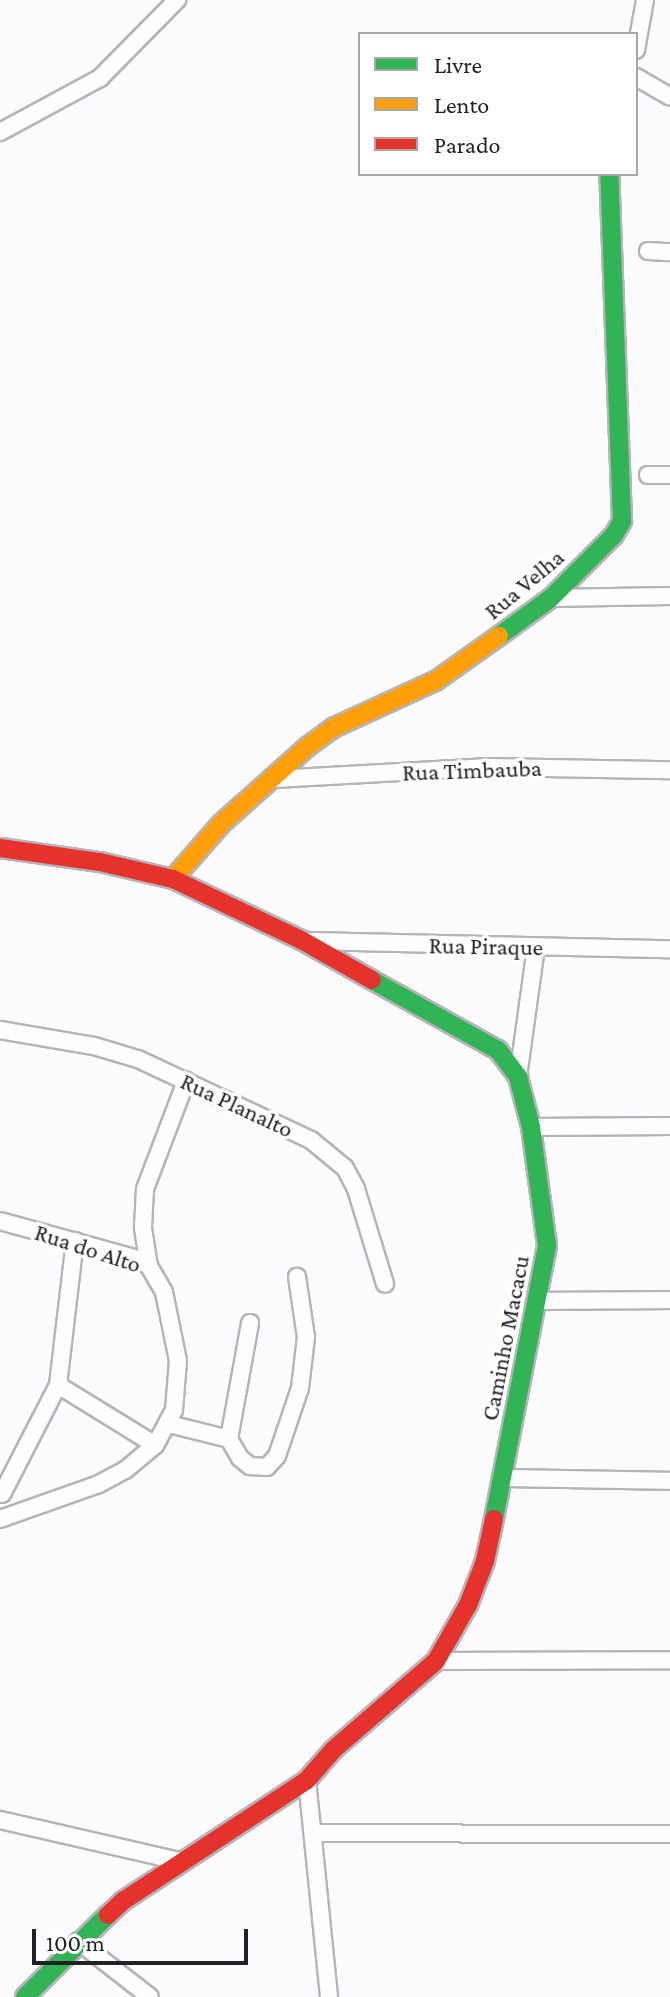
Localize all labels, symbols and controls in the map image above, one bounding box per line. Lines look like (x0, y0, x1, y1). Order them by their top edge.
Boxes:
legend (358, 32, 638, 176)
text: Livre (434, 51, 482, 78)
text: Lento (434, 91, 489, 118)
text: Parado (434, 131, 501, 158)
street label: Rua Velha (478, 542, 570, 626)
street label: Rua Timbauba (402, 753, 542, 787)
street label: Rua Piraque (429, 931, 543, 961)
street label: Rua Planalto (176, 1066, 298, 1144)
street label: Rua do Alto (31, 1217, 145, 1279)
street label: Caminho Macacu (475, 1253, 535, 1423)
scale bar (36, 1913, 252, 1963)
text: 100 m (46, 1929, 105, 1956)

